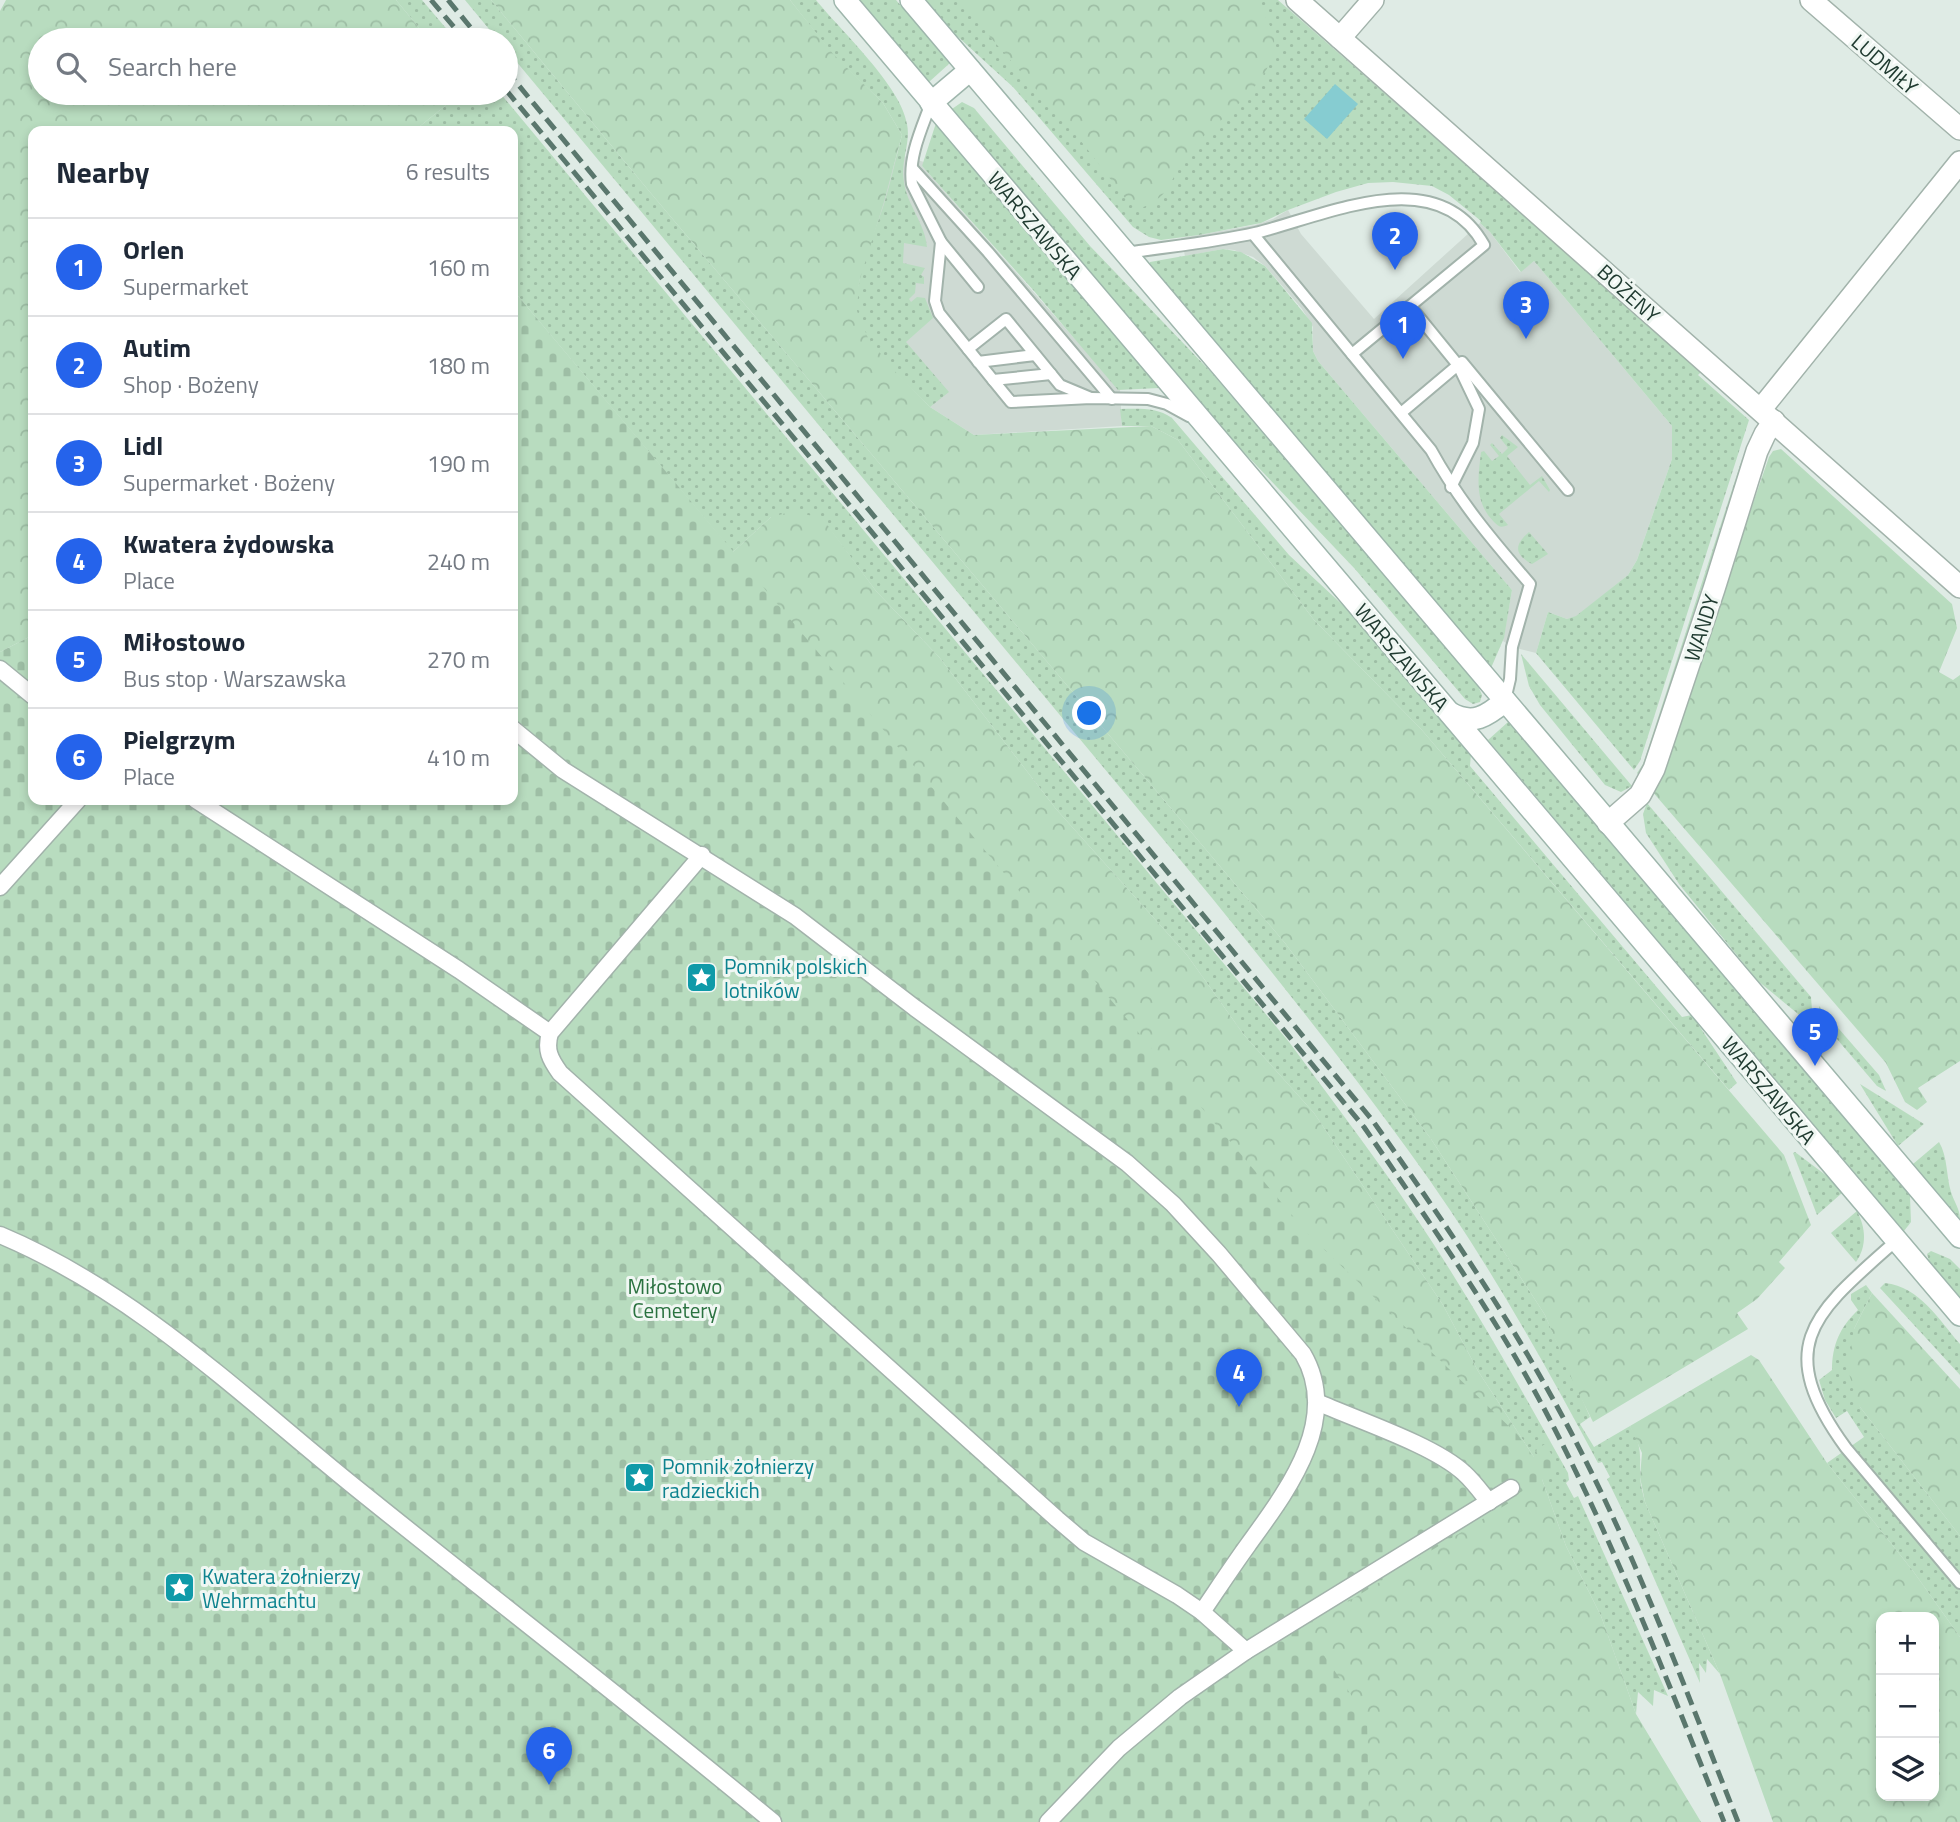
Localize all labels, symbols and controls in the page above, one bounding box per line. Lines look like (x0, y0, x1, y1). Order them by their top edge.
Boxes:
street label: LUDMIŁY (1845, 26, 1926, 103)
search box (28, 28, 518, 105)
text: Search here (108, 47, 237, 86)
icon: search (52, 48, 90, 86)
text: Nearby (56, 149, 149, 195)
text: 6 results (406, 154, 490, 189)
street label: WARSZAWSKA (980, 164, 1090, 286)
pin: 2 (1372, 212, 1418, 270)
text: Orlen (123, 230, 184, 269)
text: 1 (73, 250, 85, 285)
text: 160 m (427, 250, 490, 285)
street label: BOŻENY (1590, 256, 1668, 330)
text: Supermarket (123, 269, 248, 304)
pin: 3 (1503, 281, 1549, 339)
pin: 1 (1380, 301, 1426, 359)
text: Autim (123, 328, 191, 367)
text: 2 (73, 348, 85, 383)
text: 180 m (427, 348, 490, 383)
text: Shop · Bożeny (123, 367, 259, 402)
text: Lidl (123, 426, 163, 465)
text: 3 (73, 446, 85, 481)
text: 190 m (427, 446, 490, 481)
text: Supermarket · Bożeny (123, 465, 335, 500)
text: Kwatera żydowska (123, 524, 334, 563)
text: 4 (73, 544, 85, 579)
text: 240 m (427, 544, 490, 579)
text: Place (123, 563, 175, 598)
street label: WANDY (1675, 590, 1727, 666)
street label: WARSZAWSKA (1347, 596, 1457, 718)
text: Miłostowo (123, 622, 245, 661)
text: 5 (73, 642, 85, 677)
text: 270 m (427, 642, 490, 677)
text: Bus stop · Warszawska (123, 661, 346, 696)
your location (1072, 696, 1106, 730)
text: Pielgrzym (123, 720, 235, 759)
text: 6 (73, 740, 85, 775)
text: 410 m (427, 740, 490, 775)
text: Place (123, 759, 175, 794)
place label: Pomnik polskich lotników (724, 950, 867, 1006)
place icon: Pomnik polskich lotników (684, 961, 718, 995)
pin: 5 (1792, 1008, 1838, 1066)
street label: WARSZAWSKA (1714, 1029, 1824, 1151)
park label: Miłostowo Cemetery (628, 1270, 722, 1326)
pin: 4 (1216, 1349, 1262, 1407)
place label: Pomnik żołnierzy radzieckich (662, 1450, 814, 1506)
place icon: Pomnik żołnierzy radzieckich (622, 1461, 656, 1495)
place label: Kwatera żołnierzy Wehrmachtu (202, 1560, 361, 1616)
place icon: Kwatera żołnierzy Wehrmachtu (162, 1571, 196, 1605)
map controls (1876, 1612, 1939, 1801)
button: + (1876, 1612, 1939, 1675)
button: − (1876, 1675, 1939, 1738)
pin: 6 (526, 1727, 572, 1785)
button: layers (1876, 1738, 1939, 1801)

